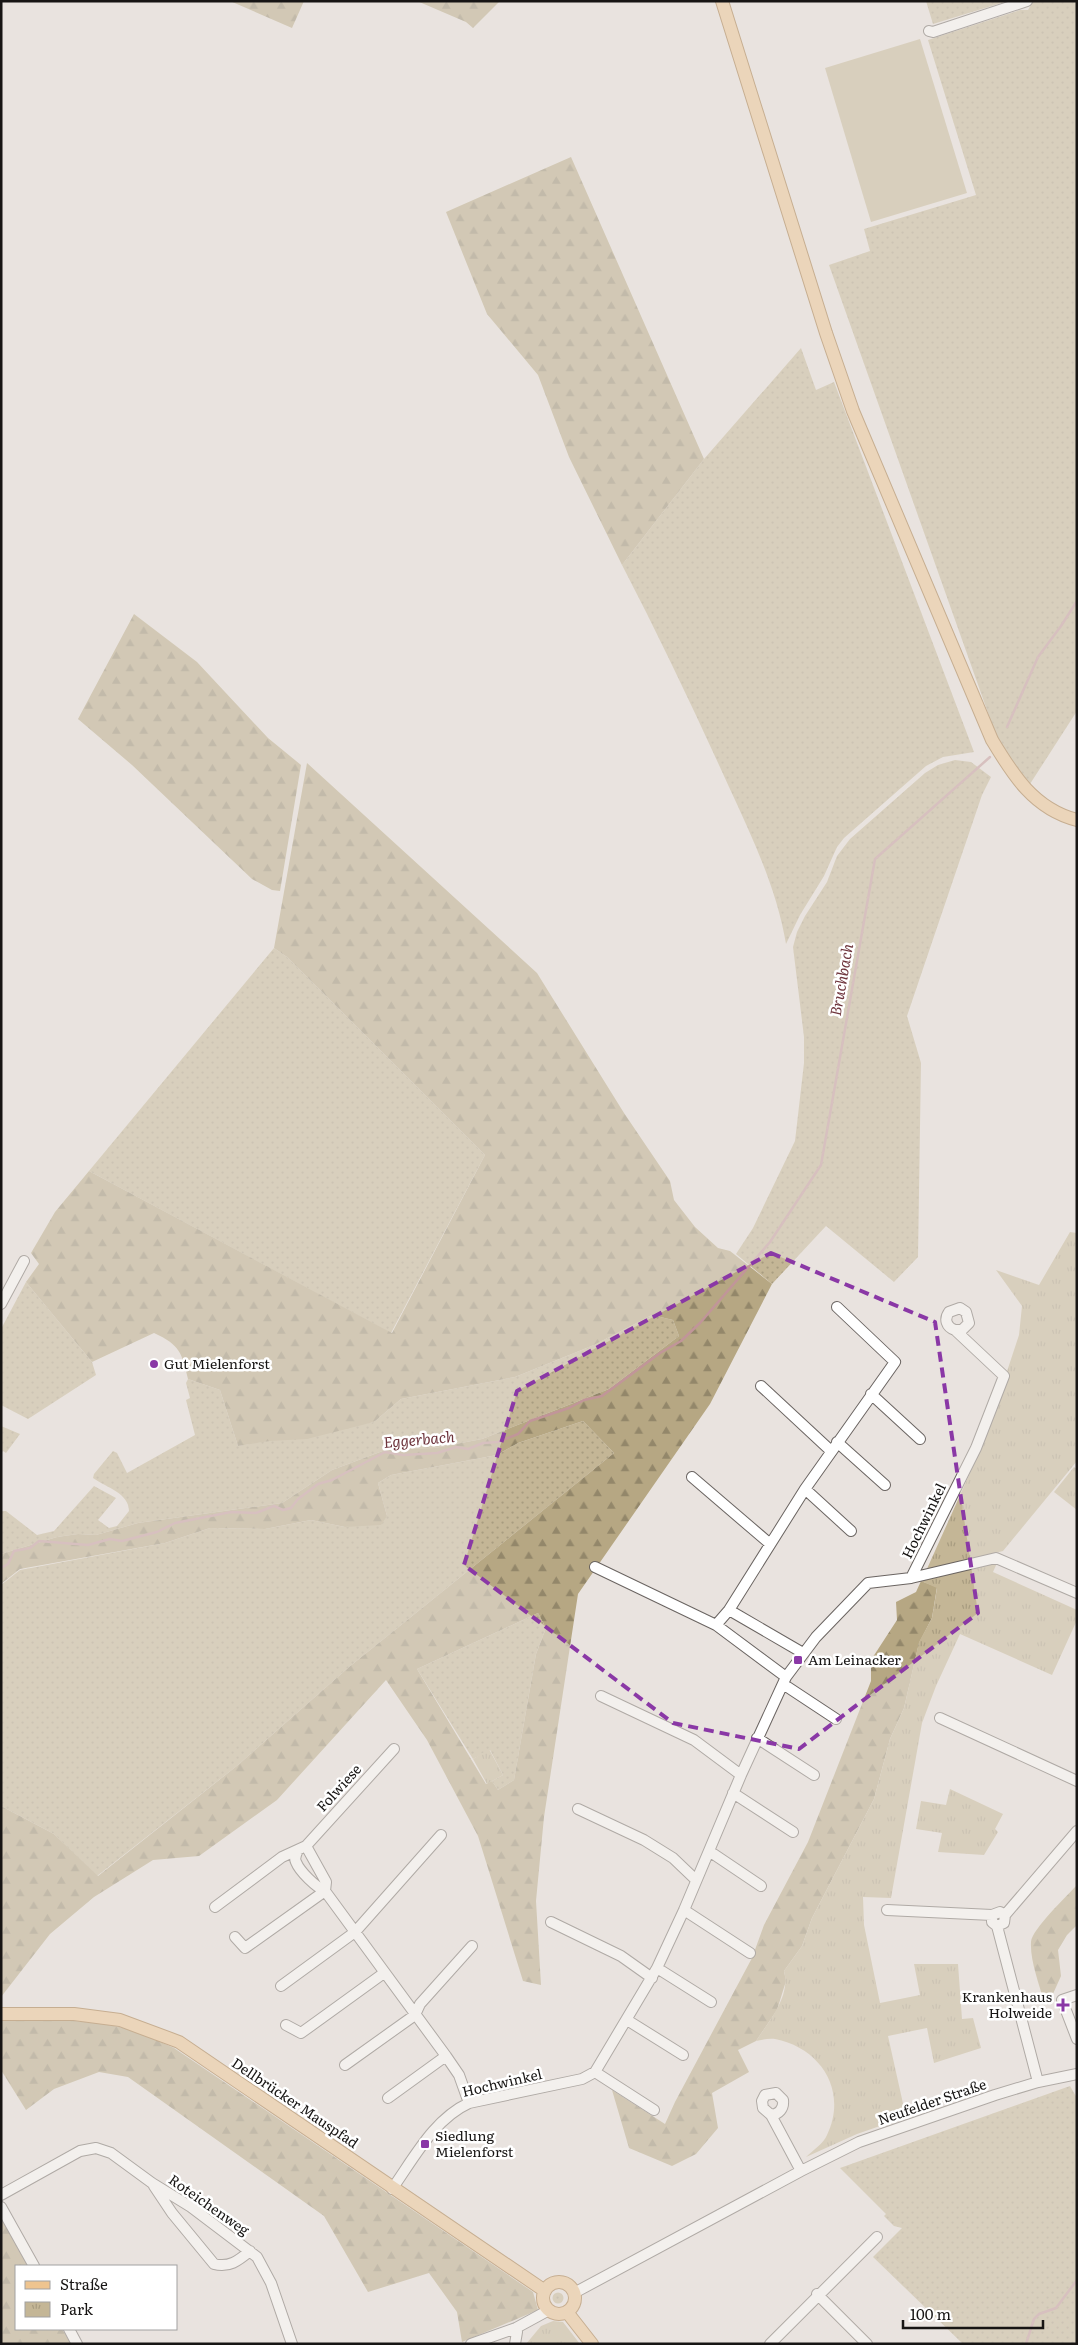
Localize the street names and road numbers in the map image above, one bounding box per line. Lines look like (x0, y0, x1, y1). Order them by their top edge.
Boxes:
street label: Hochwinkel (896, 1479, 950, 1562)
street label: Folwiese (311, 1759, 365, 1816)
street label: Dellbrücker Mauspfad (228, 2052, 363, 2152)
street label: Hochwinkel (460, 2063, 544, 2101)
street label: Neufelder Straße (875, 2073, 989, 2129)
street label: Roteichenweg (165, 2169, 254, 2239)

